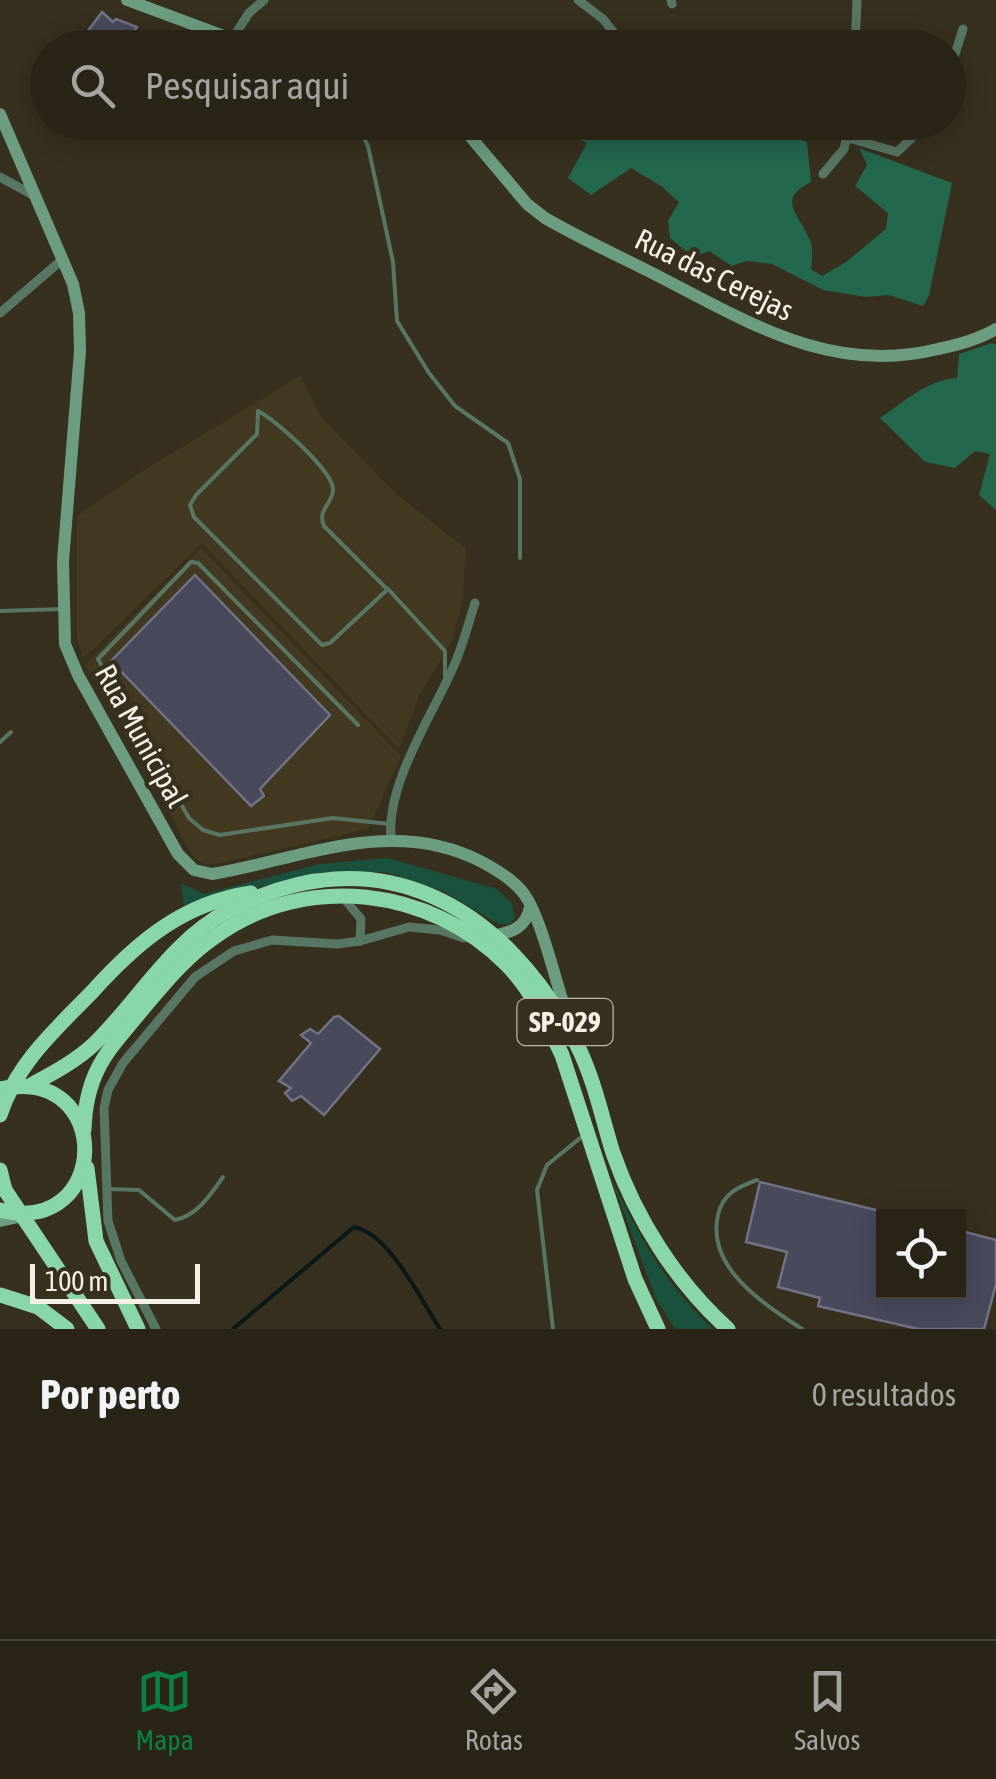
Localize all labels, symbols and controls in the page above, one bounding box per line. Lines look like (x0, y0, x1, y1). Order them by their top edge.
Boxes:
search box (30, 30, 966, 140)
icon: search (65, 58, 120, 113)
text: Pesquisar aqui (145, 64, 349, 107)
street label: Rua das Cerejas (630, 221, 799, 327)
street label: Rua Municipal (89, 658, 195, 813)
road number: SP-029 (518, 999, 612, 1045)
map controls (876, 1209, 966, 1299)
button: locate (876, 1209, 966, 1299)
scale bar (30, 1259, 200, 1304)
text: 100 m (45, 1265, 108, 1297)
text: Por perto (40, 1370, 180, 1418)
text: 0 resultados (812, 1376, 956, 1413)
tab: Mapa (136, 1664, 194, 1756)
tab: Rotas (465, 1664, 523, 1756)
tab: Salvos (794, 1664, 860, 1756)

